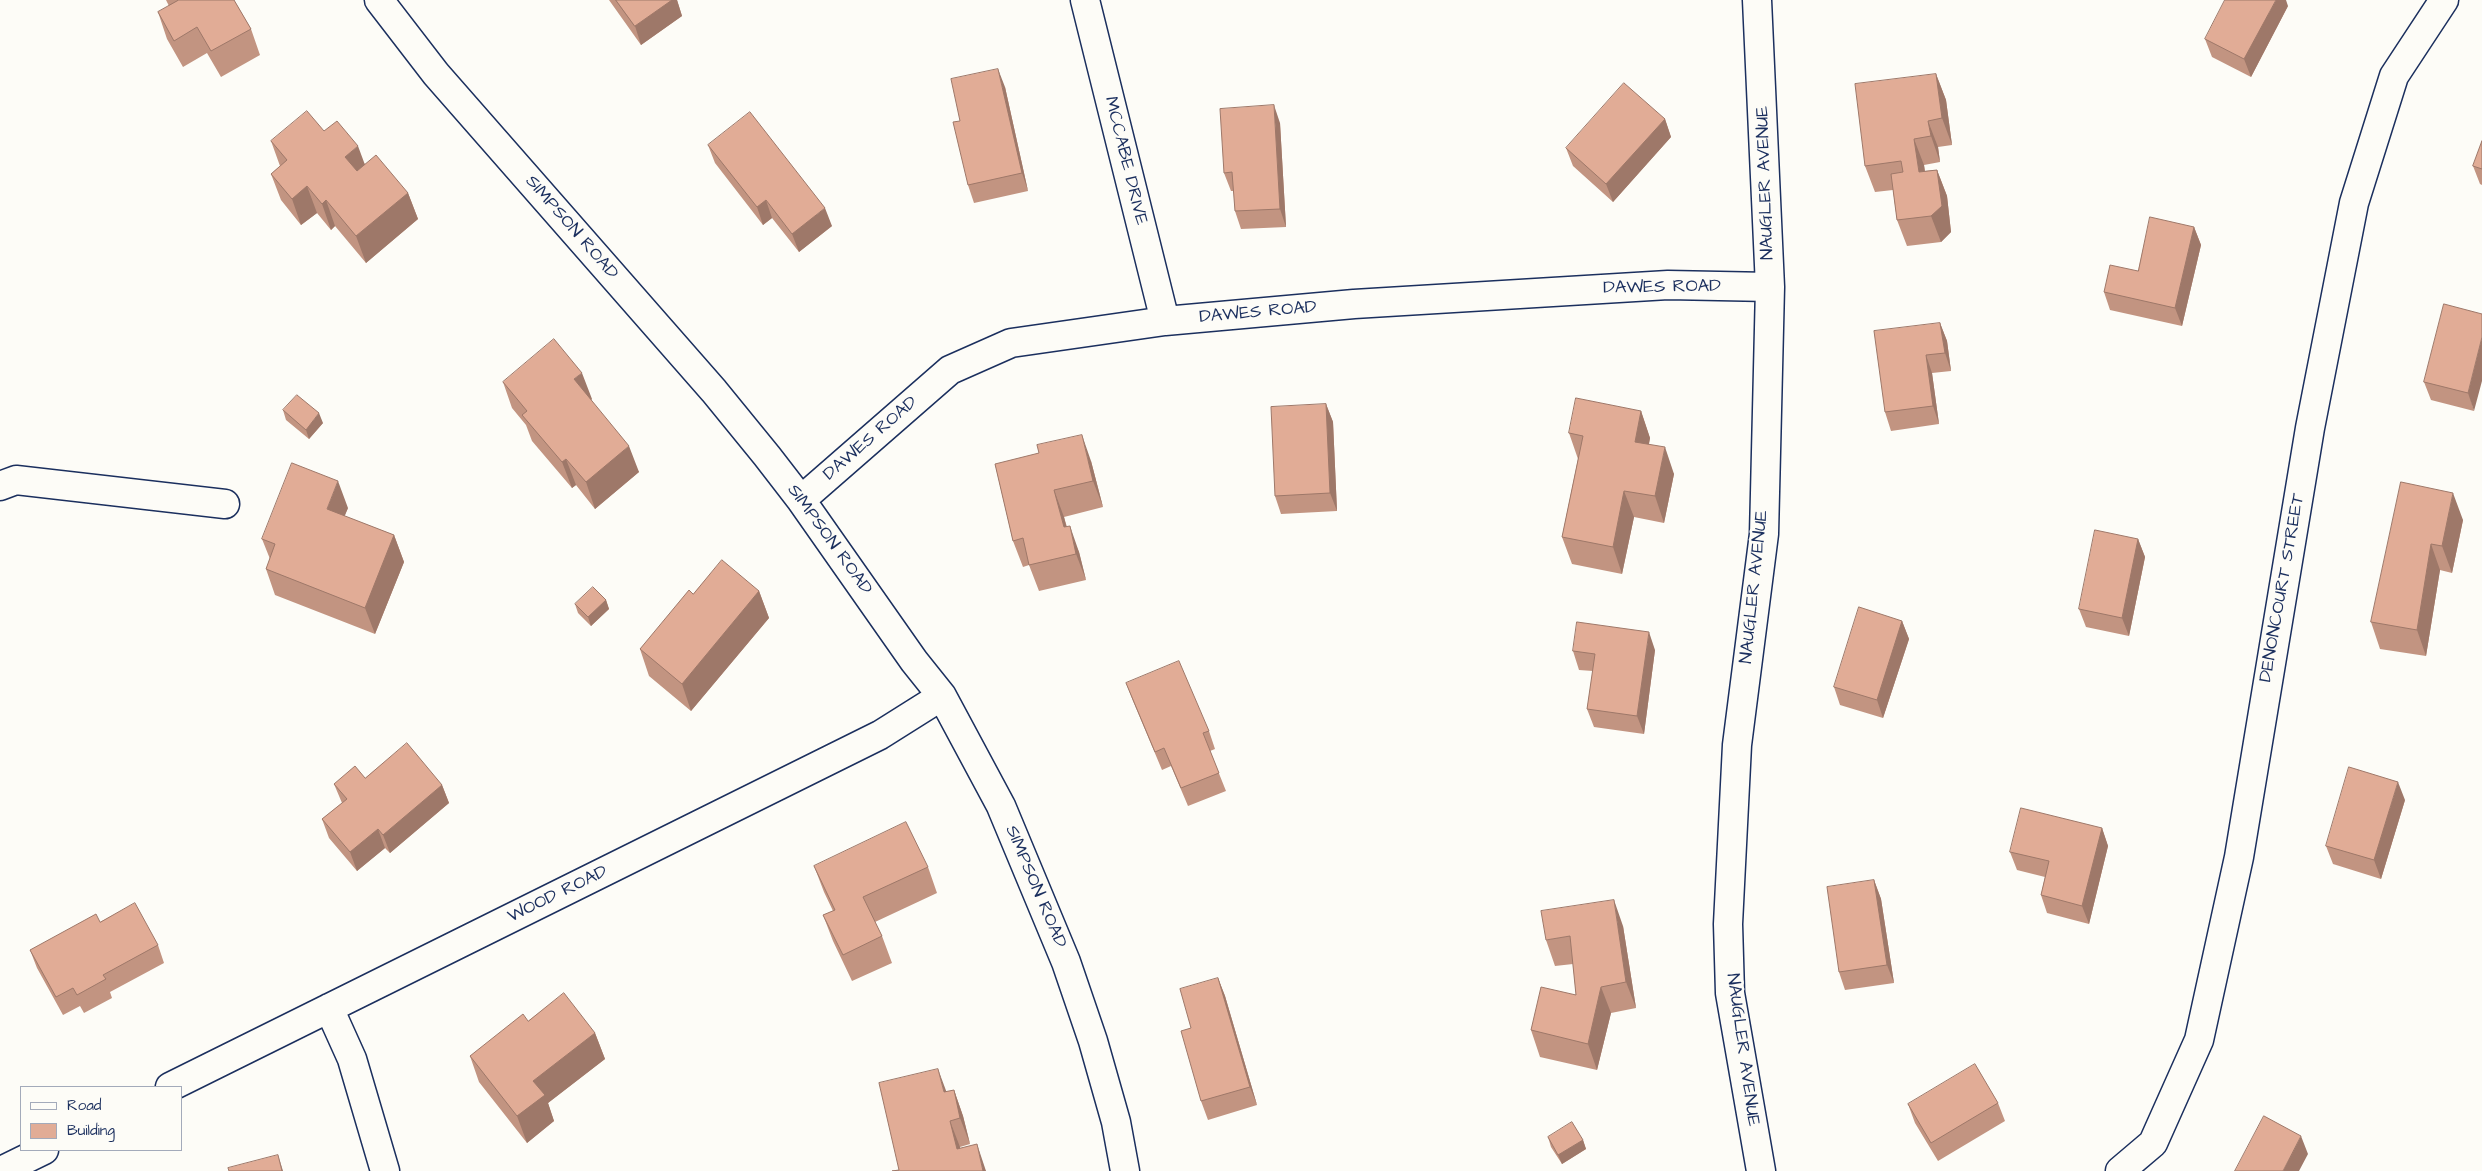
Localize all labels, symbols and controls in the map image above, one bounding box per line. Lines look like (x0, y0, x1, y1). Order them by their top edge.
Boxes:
street label: MCCABE DRIVE (1099, 94, 1151, 228)
street label: NAUGLER AVENUE (1753, 106, 1779, 260)
street label: SIMPSON ROAD (520, 172, 622, 284)
street label: DAWES ROAD (1603, 276, 1721, 300)
street label: DAWES ROAD (1198, 297, 1318, 329)
street label: DAWES ROAD (820, 392, 922, 486)
street label: SIMPSON ROAD (782, 481, 876, 599)
street label: DENONCOURT STREET (2256, 492, 2310, 684)
street label: NAUGLER AVENUE (1736, 509, 1774, 665)
street label: SIMPSON ROAD (999, 823, 1071, 951)
street label: WOOD ROAD (505, 862, 611, 928)
street label: NAUGLER AVENUE (1721, 972, 1763, 1128)
legend (20, 1086, 182, 1151)
text: Road (67, 1095, 101, 1116)
text: Building (67, 1120, 115, 1141)

